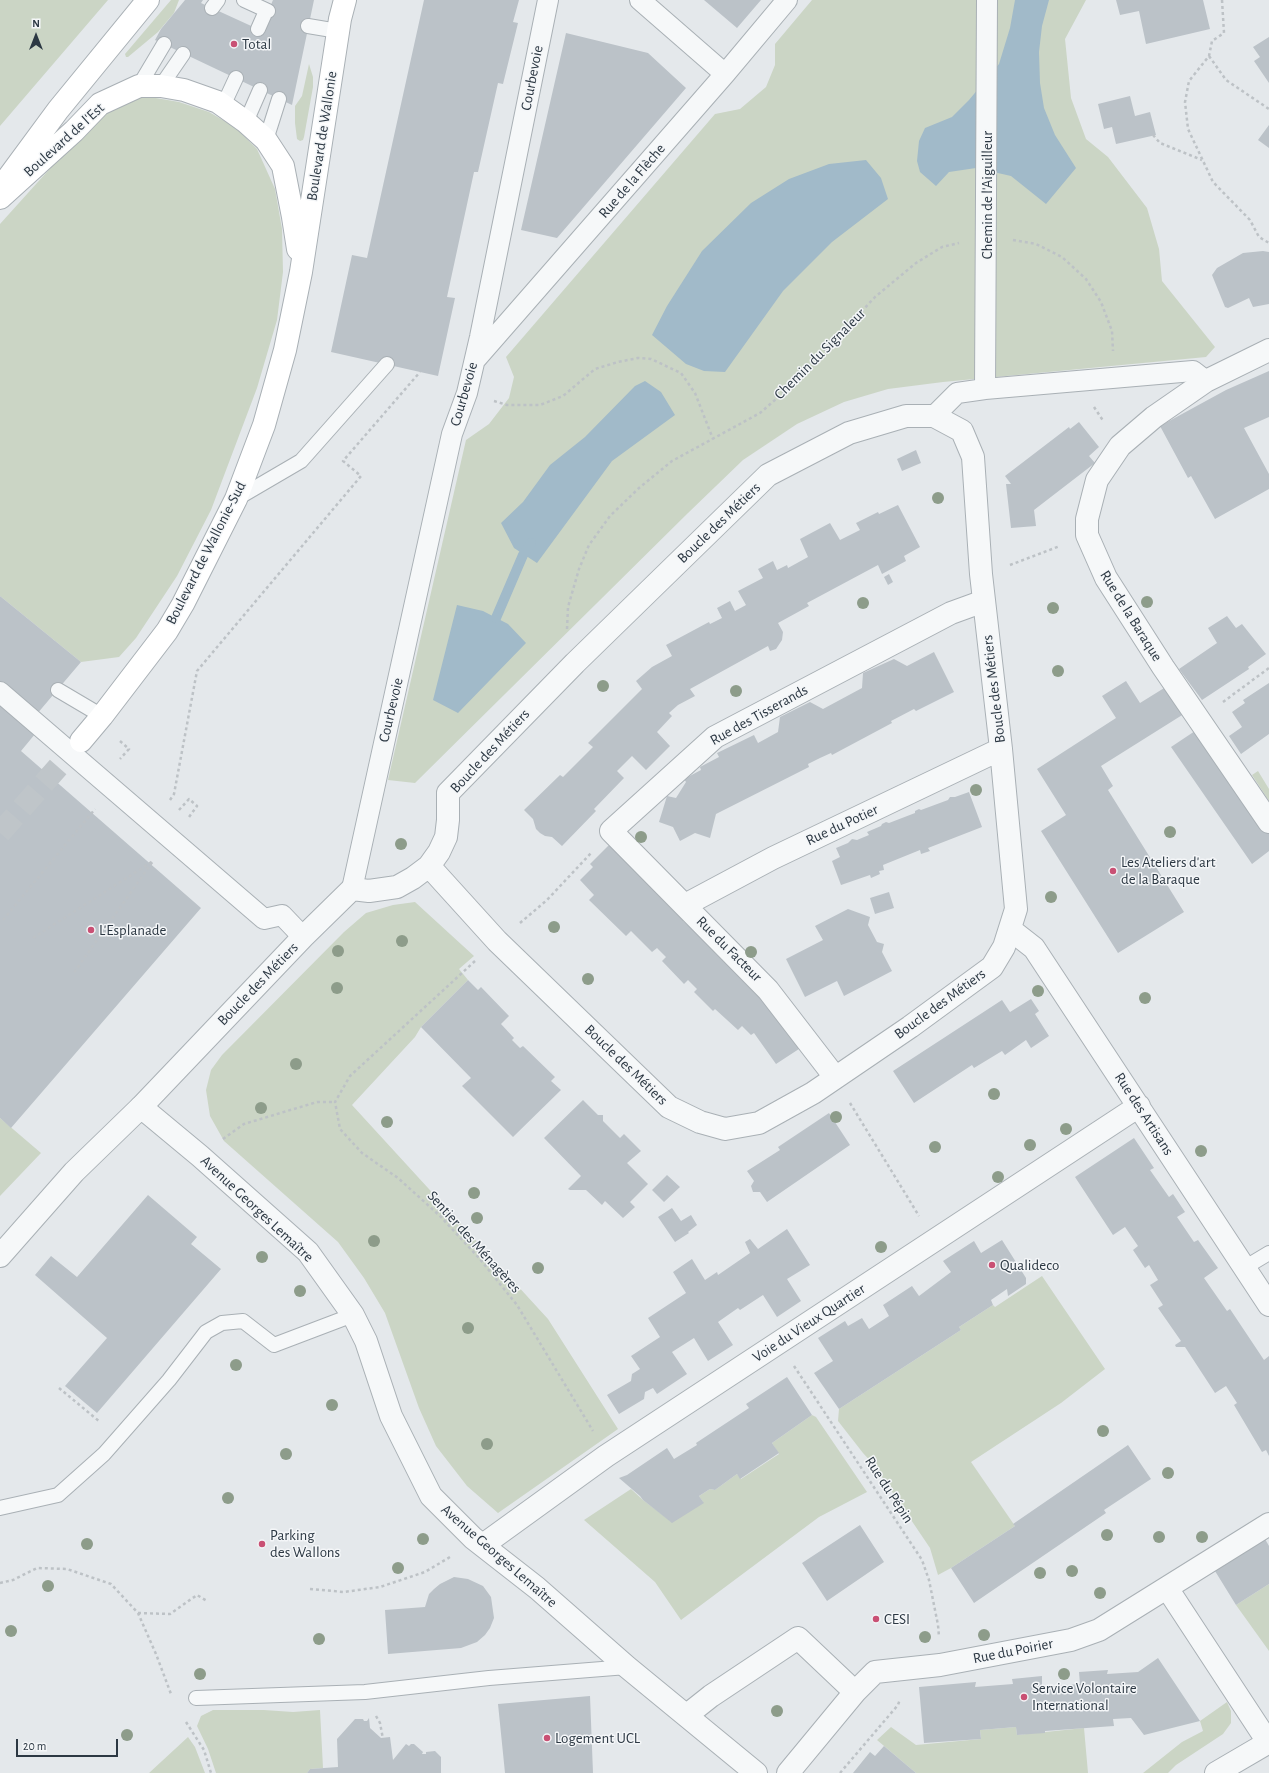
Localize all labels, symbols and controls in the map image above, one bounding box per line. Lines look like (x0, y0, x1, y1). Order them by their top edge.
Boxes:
north arrow (16, 16, 56, 56)
text: N (32, 18, 40, 29)
place label: Total (242, 35, 271, 53)
marker: Total (229, 39, 239, 49)
street label: Courbevoie (517, 44, 547, 112)
street label: Boulevard de Wallonie (303, 70, 341, 202)
street label: Boulevard de l'Est (20, 99, 108, 181)
street label: Chemin de l'Aiguilleur (978, 131, 996, 259)
street label: Rue de la Flèche (595, 140, 669, 222)
street label: Chemin du Signaleur (771, 305, 869, 403)
street label: Courbevoie (446, 360, 482, 428)
street label: Boulevard de Wallonie-Sud (162, 478, 250, 628)
street label: Boucle des Métiers (674, 479, 764, 567)
street label: Rue de la Baraque (1096, 567, 1166, 665)
street label: Boucle des Métiers (978, 634, 1010, 744)
street label: Courbevoie (375, 676, 407, 744)
street label: Rue des Tisserands (707, 681, 811, 749)
street label: Boucle des Métiers (446, 705, 534, 797)
street label: Rue du Potier (803, 800, 881, 850)
place label: Les Ateliers d'art de la Baraque (1121, 853, 1215, 888)
marker: Les Ateliers d'art de la Baraque (1108, 866, 1118, 876)
street label: Rue du Facteur (692, 912, 766, 986)
place label: L'Esplanade (99, 921, 167, 939)
marker: L'Esplanade (86, 925, 96, 935)
street label: Boucle des Métiers (214, 939, 302, 1029)
street label: Boucle des Métiers (891, 965, 989, 1043)
street label: Boucle des Métiers (581, 1021, 671, 1109)
street label: Rue des Artisans (1111, 1069, 1177, 1159)
street label: Avenue Georges Lemaître (197, 1152, 317, 1266)
street label: Sentier des Ménagères (423, 1187, 525, 1297)
place label: Qualideco (1000, 1256, 1059, 1274)
marker: Qualideco (987, 1260, 997, 1270)
street label: Voie du Vieux Quartier (749, 1280, 869, 1366)
street label: Rue du Pépin (861, 1453, 917, 1527)
street label: Avenue Georges Lemaître (437, 1501, 561, 1611)
place label: Parking des Wallons (270, 1526, 340, 1561)
marker: Parking des Wallons (257, 1539, 267, 1549)
place label: CESI (884, 1610, 910, 1628)
marker: CESI (871, 1614, 881, 1624)
street label: Rue du Poirier (971, 1634, 1055, 1668)
place label: Service Volontaire International (1032, 1679, 1137, 1714)
marker: Service Volontaire International (1019, 1692, 1029, 1702)
place label: Logement UCL (555, 1729, 640, 1747)
scale bar (18, 1731, 120, 1757)
marker: Logement UCL (542, 1733, 552, 1743)
text: 20 m (23, 1740, 46, 1752)

